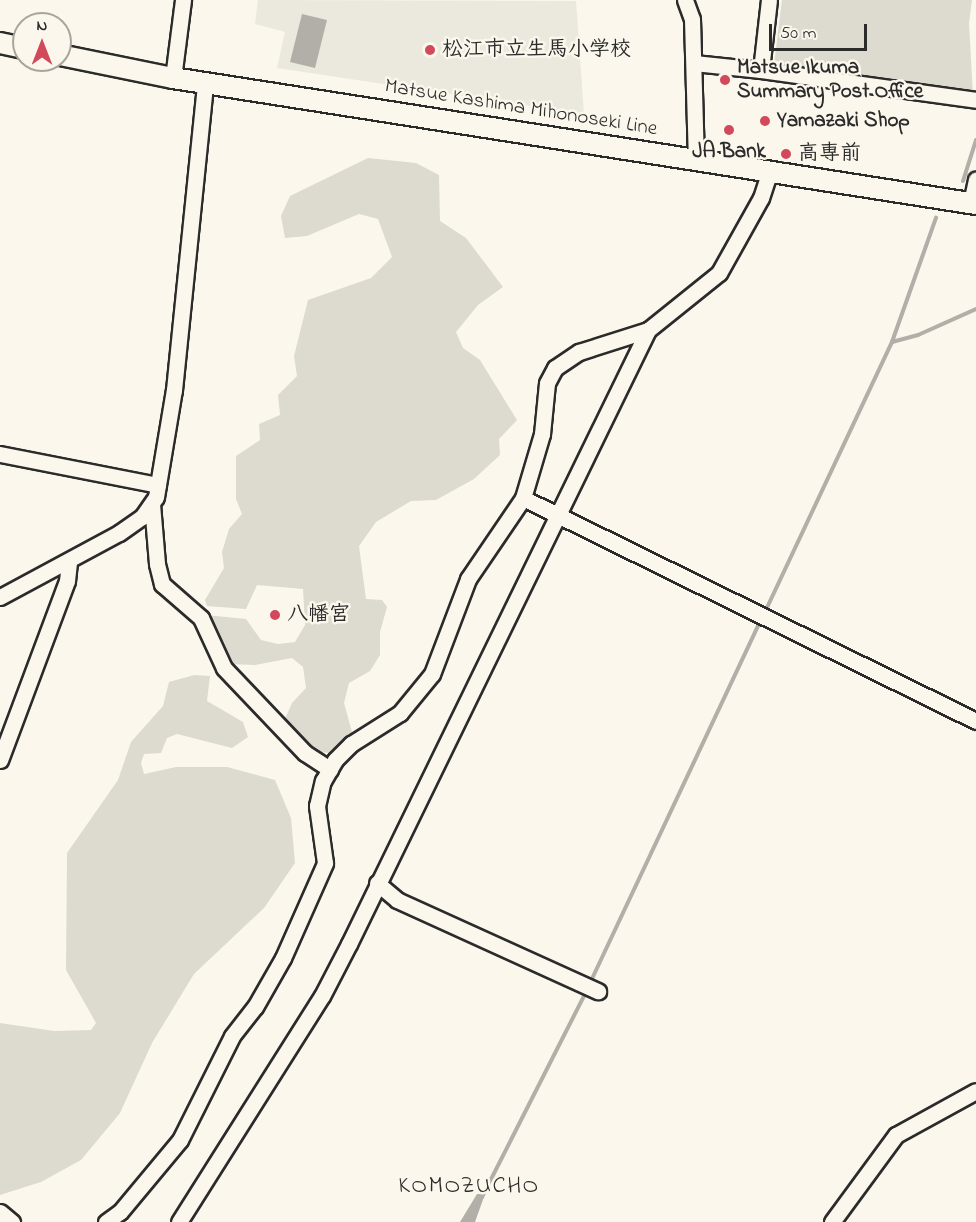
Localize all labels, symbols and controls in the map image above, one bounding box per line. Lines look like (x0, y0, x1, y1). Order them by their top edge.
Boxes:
north arrow (12, 12, 72, 72)
scale bar (772, 12, 870, 50)
text: N (37, 14, 47, 38)
text: 50 m (780, 21, 817, 47)
place label: 松江市立生馬小学校 (442, 37, 631, 63)
marker: 松江市立生馬小学校 (423, 43, 437, 57)
place label: Matsue Ikuma Summary Post Office (737, 55, 923, 105)
marker: Matsue Ikuma Summary Post Office (718, 73, 732, 87)
street label: Matsue Kashima Mihonoseki Line (383, 74, 659, 142)
place label: Yamazaki Shop (777, 108, 910, 134)
marker: Yamazaki Shop (758, 114, 772, 128)
marker: JA Bank (722, 123, 736, 137)
place label: JA Bank (692, 139, 766, 165)
place label: 高専前 (798, 141, 861, 167)
marker: 高専前 (779, 147, 793, 161)
place label: 八幡宮 (287, 602, 350, 628)
marker: 八幡宮 (268, 608, 282, 622)
district label: KOMOZUCHO (398, 1173, 540, 1201)

